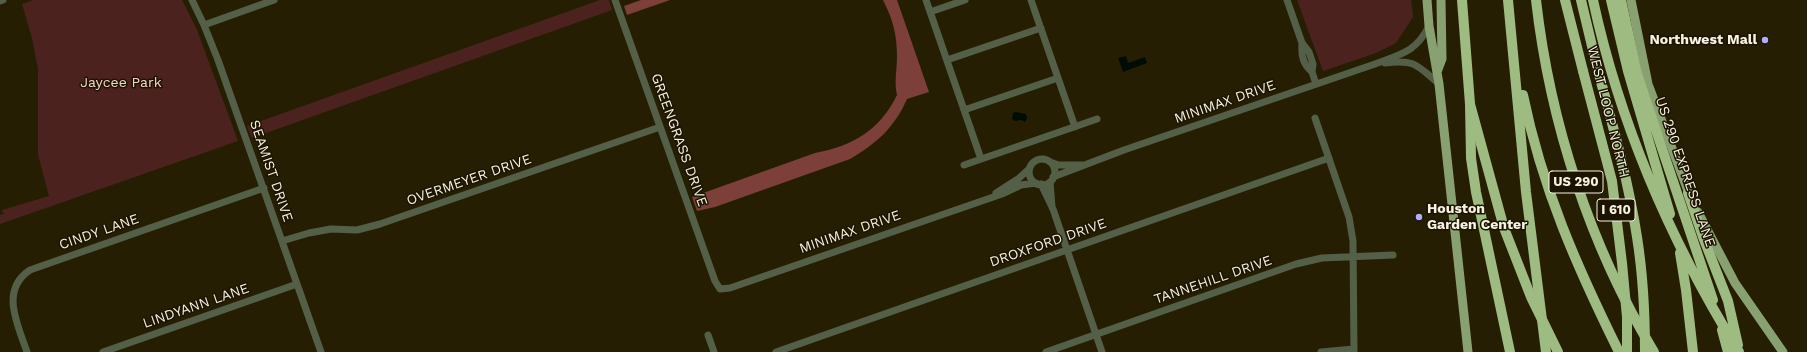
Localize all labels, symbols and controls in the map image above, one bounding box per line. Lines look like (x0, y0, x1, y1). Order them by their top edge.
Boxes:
place label: Northwest Mall (1649, 32, 1757, 48)
marker: Northwest Mall (1760, 35, 1770, 45)
street label: WEST LOOP NORTH (1584, 44, 1632, 180)
street label: GREENGRASS DRIVE (647, 71, 711, 209)
park label: Jaycee Park (80, 75, 162, 91)
street label: MINIMAX DRIVE (1172, 77, 1278, 127)
street label: US 290 EXPRESS LANE (1651, 95, 1719, 249)
street label: SEAMIST DRIVE (246, 118, 296, 224)
street label: OVERMEYER DRIVE (404, 151, 534, 209)
road number: US 290 (1549, 171, 1603, 193)
road number: I 610 (1597, 199, 1635, 221)
place label: Houston Garden Center (1427, 201, 1527, 234)
street label: MINIMAX DRIVE (797, 207, 903, 257)
street label: CINDY LANE (57, 210, 141, 254)
marker: Houston Garden Center (1414, 212, 1424, 222)
street label: DROXFORD DRIVE (987, 215, 1109, 271)
street label: TANNEHILL DRIVE (1152, 252, 1274, 308)
street label: LINDYANN LANE (141, 280, 251, 332)

